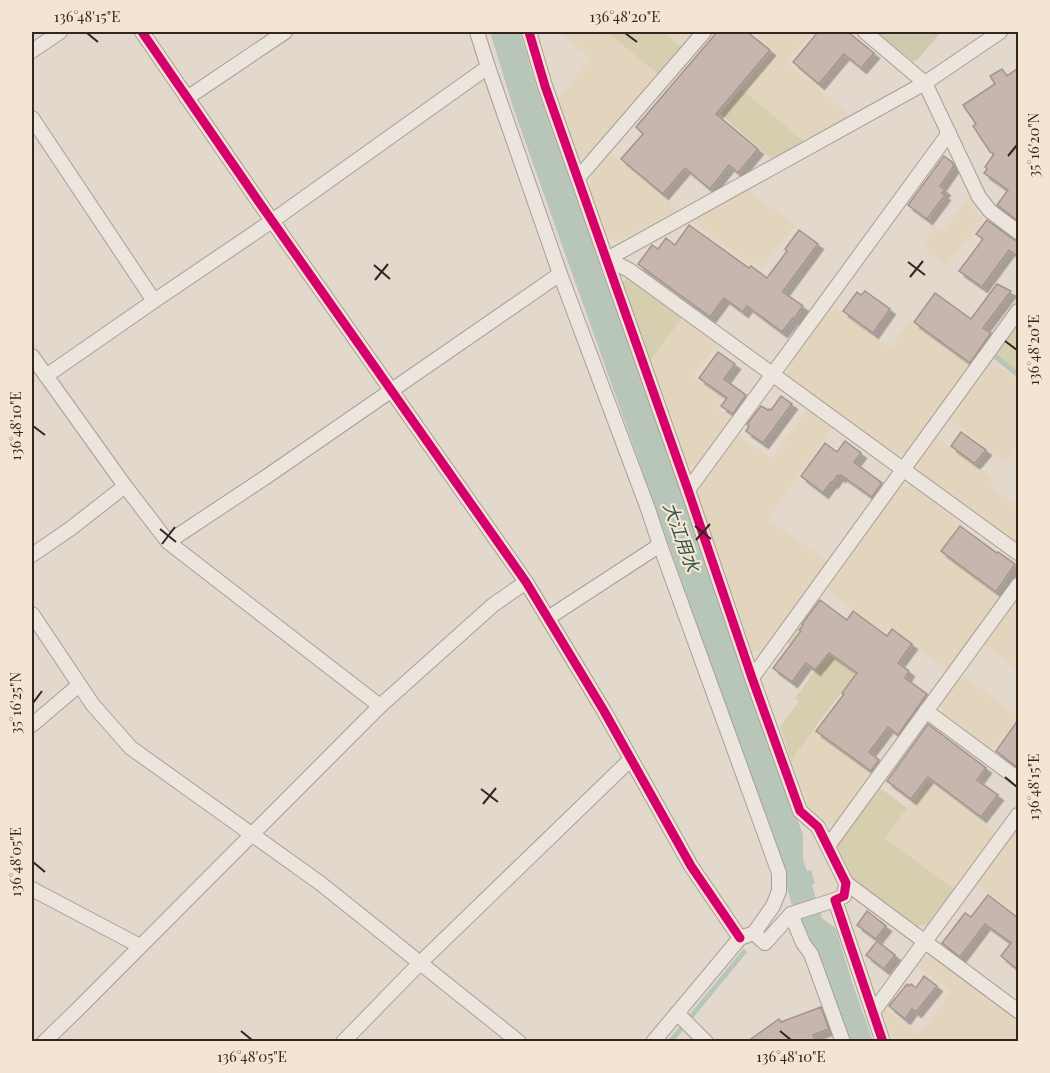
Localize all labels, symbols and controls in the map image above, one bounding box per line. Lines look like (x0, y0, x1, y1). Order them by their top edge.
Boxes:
text: 136°48'15"E (54, 6, 120, 26)
text: 136°48'20"E (590, 6, 660, 26)
text: 35°16'20"N (1023, 112, 1043, 177)
text: 136°48'20"E (1023, 315, 1043, 385)
text: 136°48'10"E (5, 391, 25, 461)
water label: 大江用水 (658, 499, 706, 576)
text: 35°16'25"N (5, 671, 25, 734)
text: 136°48'15"E (1023, 754, 1043, 820)
text: 136°48'05"E (5, 827, 25, 897)
text: 136°48'05"E (217, 1046, 287, 1066)
text: 136°48'10"E (756, 1046, 826, 1066)

